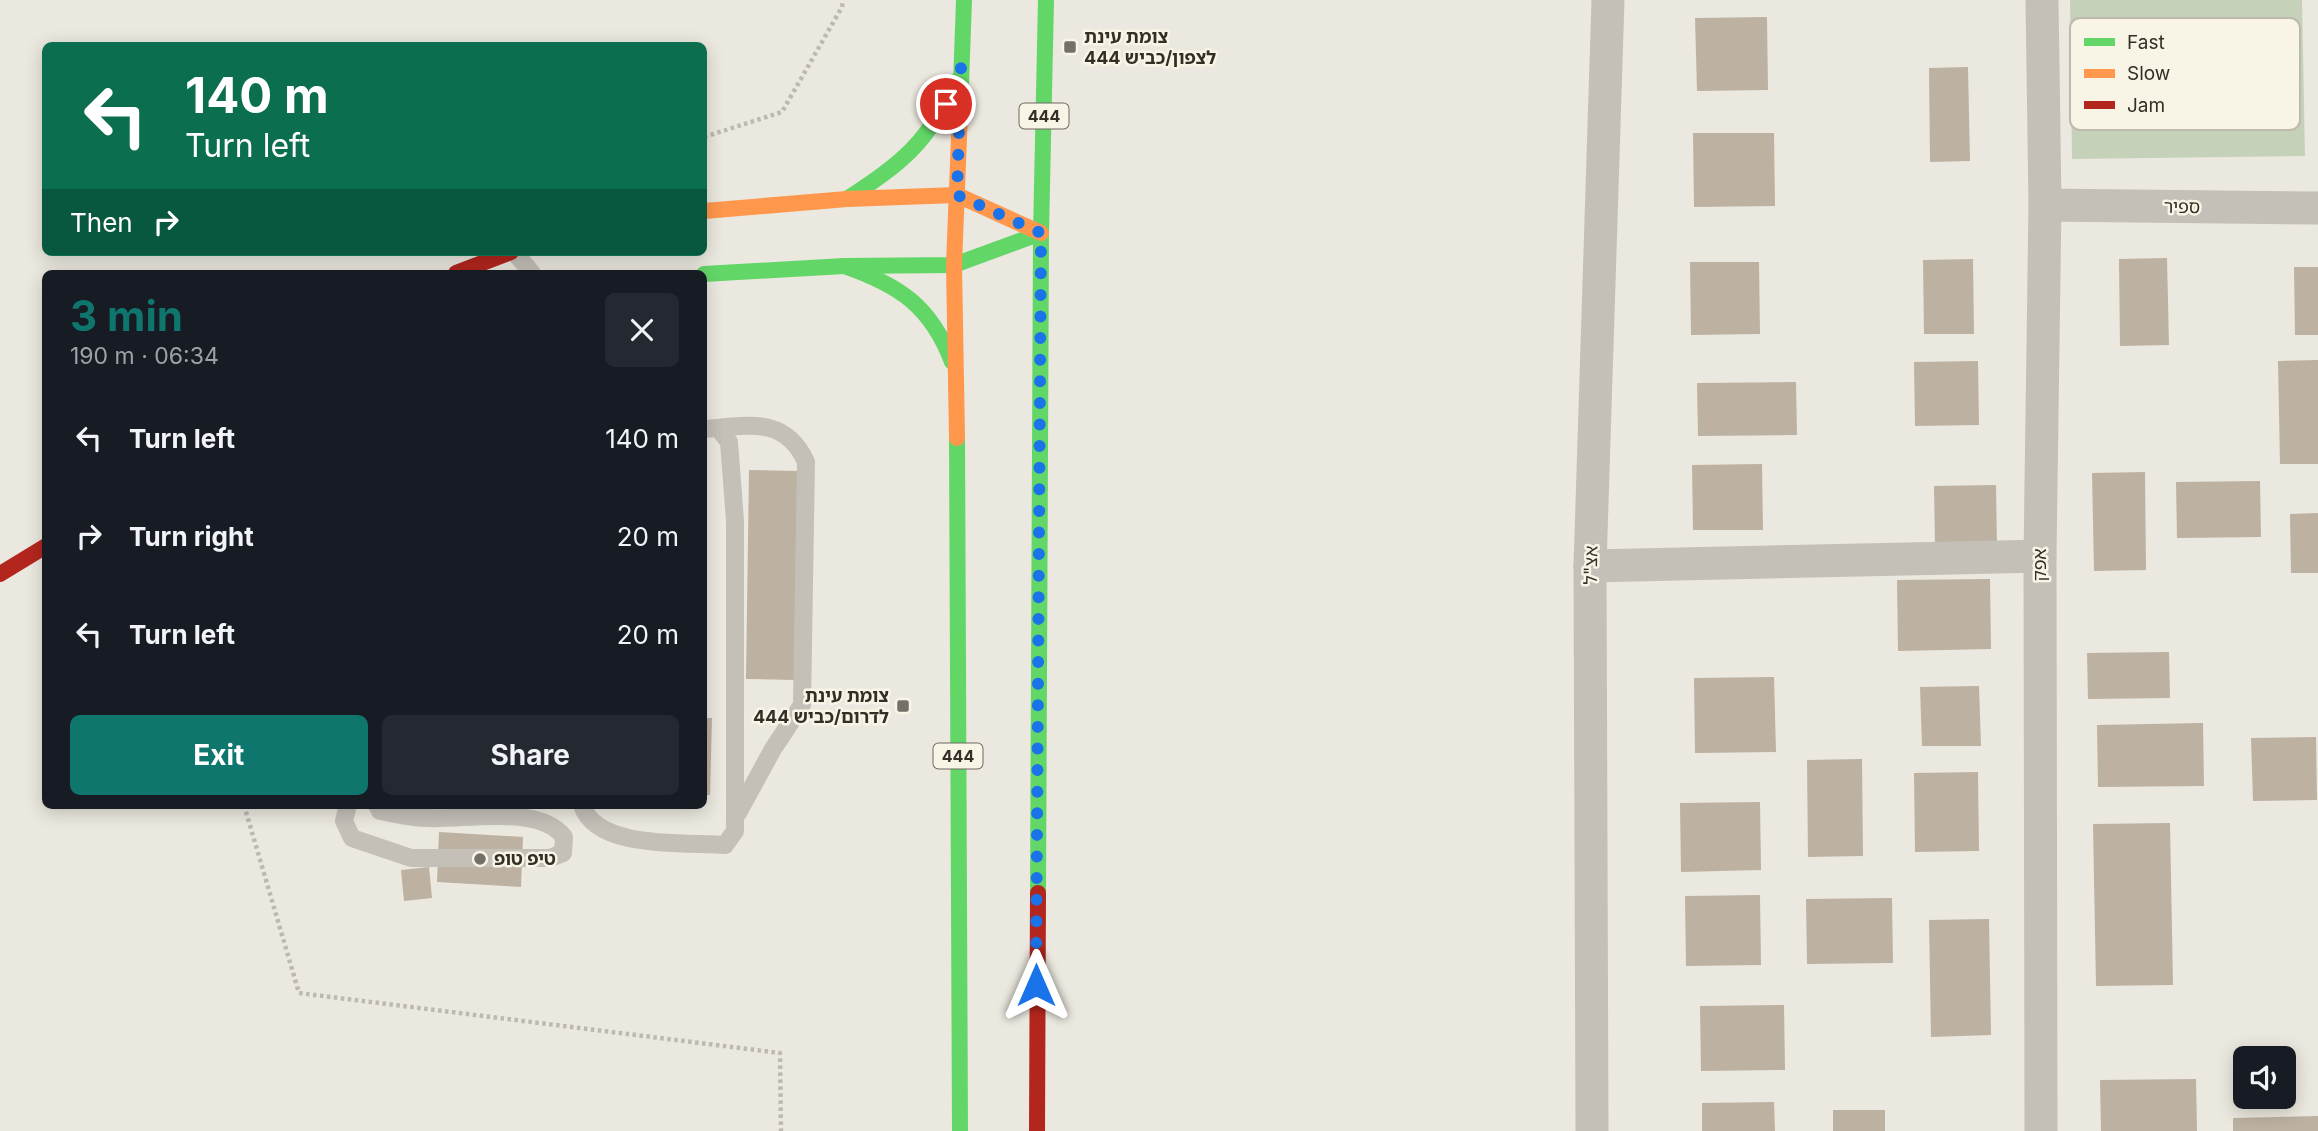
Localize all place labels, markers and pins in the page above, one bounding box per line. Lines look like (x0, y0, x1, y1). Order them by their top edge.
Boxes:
place label: צומת עינת לצפון/כביש 444 (1084, 26, 1216, 68)
marker: צומת עינת לצפון/כביש 444 (1062, 39, 1078, 55)
pin (916, 74, 976, 134)
place label: צומת עינת לדרום/כביש 444 (753, 685, 889, 727)
marker: צומת עינת לדרום/כביש 444 (895, 698, 911, 714)
place label: טיפ טופ (494, 848, 556, 869)
marker: טיפ טופ (472, 851, 488, 867)

